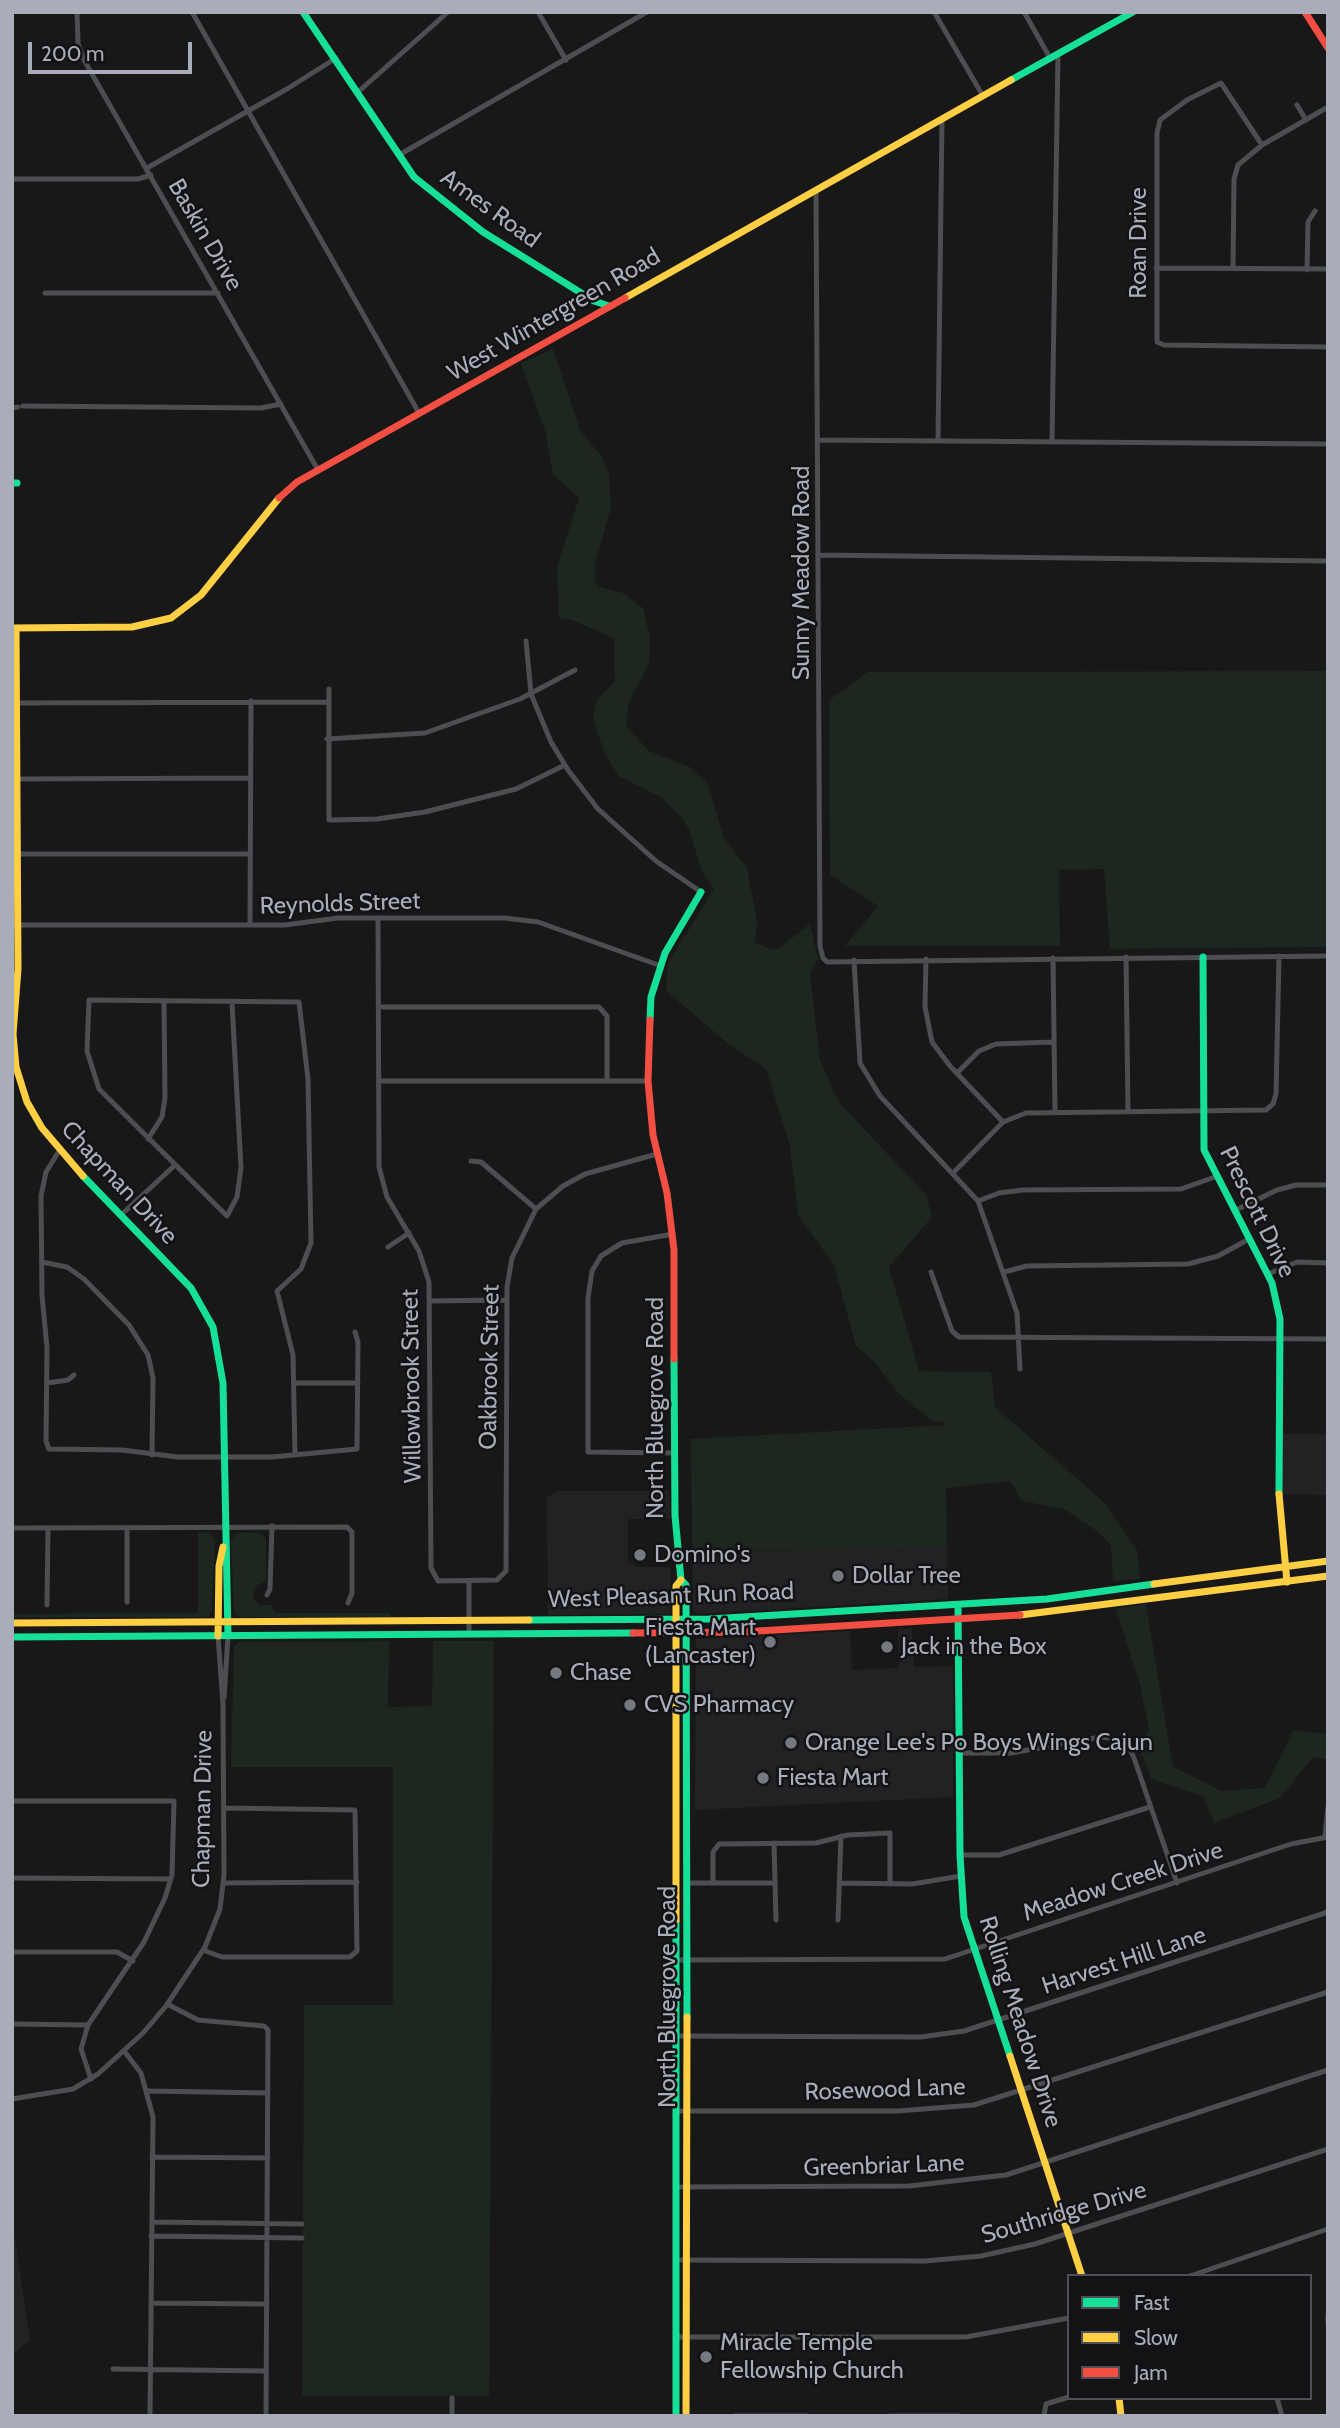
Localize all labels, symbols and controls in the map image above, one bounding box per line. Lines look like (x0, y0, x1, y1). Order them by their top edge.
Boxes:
scale bar (32, 28, 196, 72)
text: 200 m (41, 41, 104, 66)
street label: Ames Road (435, 163, 545, 255)
street label: Baskin Drive (161, 174, 249, 296)
street label: Roan Drive (1125, 187, 1153, 299)
street label: West Wintergreen Road (443, 242, 665, 388)
street label: Sunny Meadow Road (788, 466, 816, 680)
street label: Reynolds Street (259, 887, 421, 921)
street label: Chapman Drive (55, 1115, 183, 1251)
street label: Prescott Drive (1213, 1142, 1301, 1282)
street label: Oakbrook Street (474, 1284, 506, 1450)
street label: Willowbrook Street (396, 1289, 428, 1483)
street label: North Bluegrove Road (642, 1297, 670, 1519)
place label: Domino's (654, 1541, 751, 1569)
marker: Domino's (632, 1547, 648, 1563)
place label: Dollar Tree (852, 1562, 961, 1590)
marker: Dollar Tree (830, 1568, 846, 1584)
street label: West Pleasant Run Road (547, 1577, 795, 1615)
place label: Fiesta Mart (Lancaster) (645, 1614, 756, 1670)
place label: Jack in the Box (901, 1633, 1047, 1661)
marker: Fiesta Mart (Lancaster) (762, 1634, 778, 1650)
marker: Jack in the Box (879, 1639, 895, 1655)
place label: Chase (570, 1659, 632, 1687)
marker: Chase (548, 1665, 564, 1681)
place label: CVS Pharmacy (644, 1691, 794, 1719)
marker: CVS Pharmacy (622, 1697, 638, 1713)
place label: Orange Lee's Po Boys Wings Cajun (805, 1729, 1153, 1757)
street label: Chapman Drive (187, 1730, 219, 1888)
marker: Orange Lee's Po Boys Wings Cajun (783, 1735, 799, 1751)
place label: Fiesta Mart (777, 1764, 888, 1792)
marker: Fiesta Mart (755, 1770, 771, 1786)
street label: Meadow Creek Drive (1019, 1836, 1227, 1928)
street label: North Bluegrove Road (654, 1886, 682, 2108)
street label: Rolling Meadow Drive (972, 1913, 1068, 2131)
street label: Harvest Hill Lane (1038, 1921, 1210, 2001)
street label: Rosewood Lane (804, 2073, 966, 2107)
street label: Greenbriar Lane (803, 2149, 965, 2183)
street label: Southridge Drive (978, 2176, 1150, 2250)
legend (1067, 2274, 1312, 2400)
text: Fast (1134, 2290, 1170, 2315)
text: Slow (1134, 2325, 1178, 2350)
place label: Miracle Temple Fellowship Church (720, 2329, 904, 2385)
marker: Miracle Temple Fellowship Church (698, 2349, 714, 2365)
text: Jam (1134, 2360, 1168, 2385)

